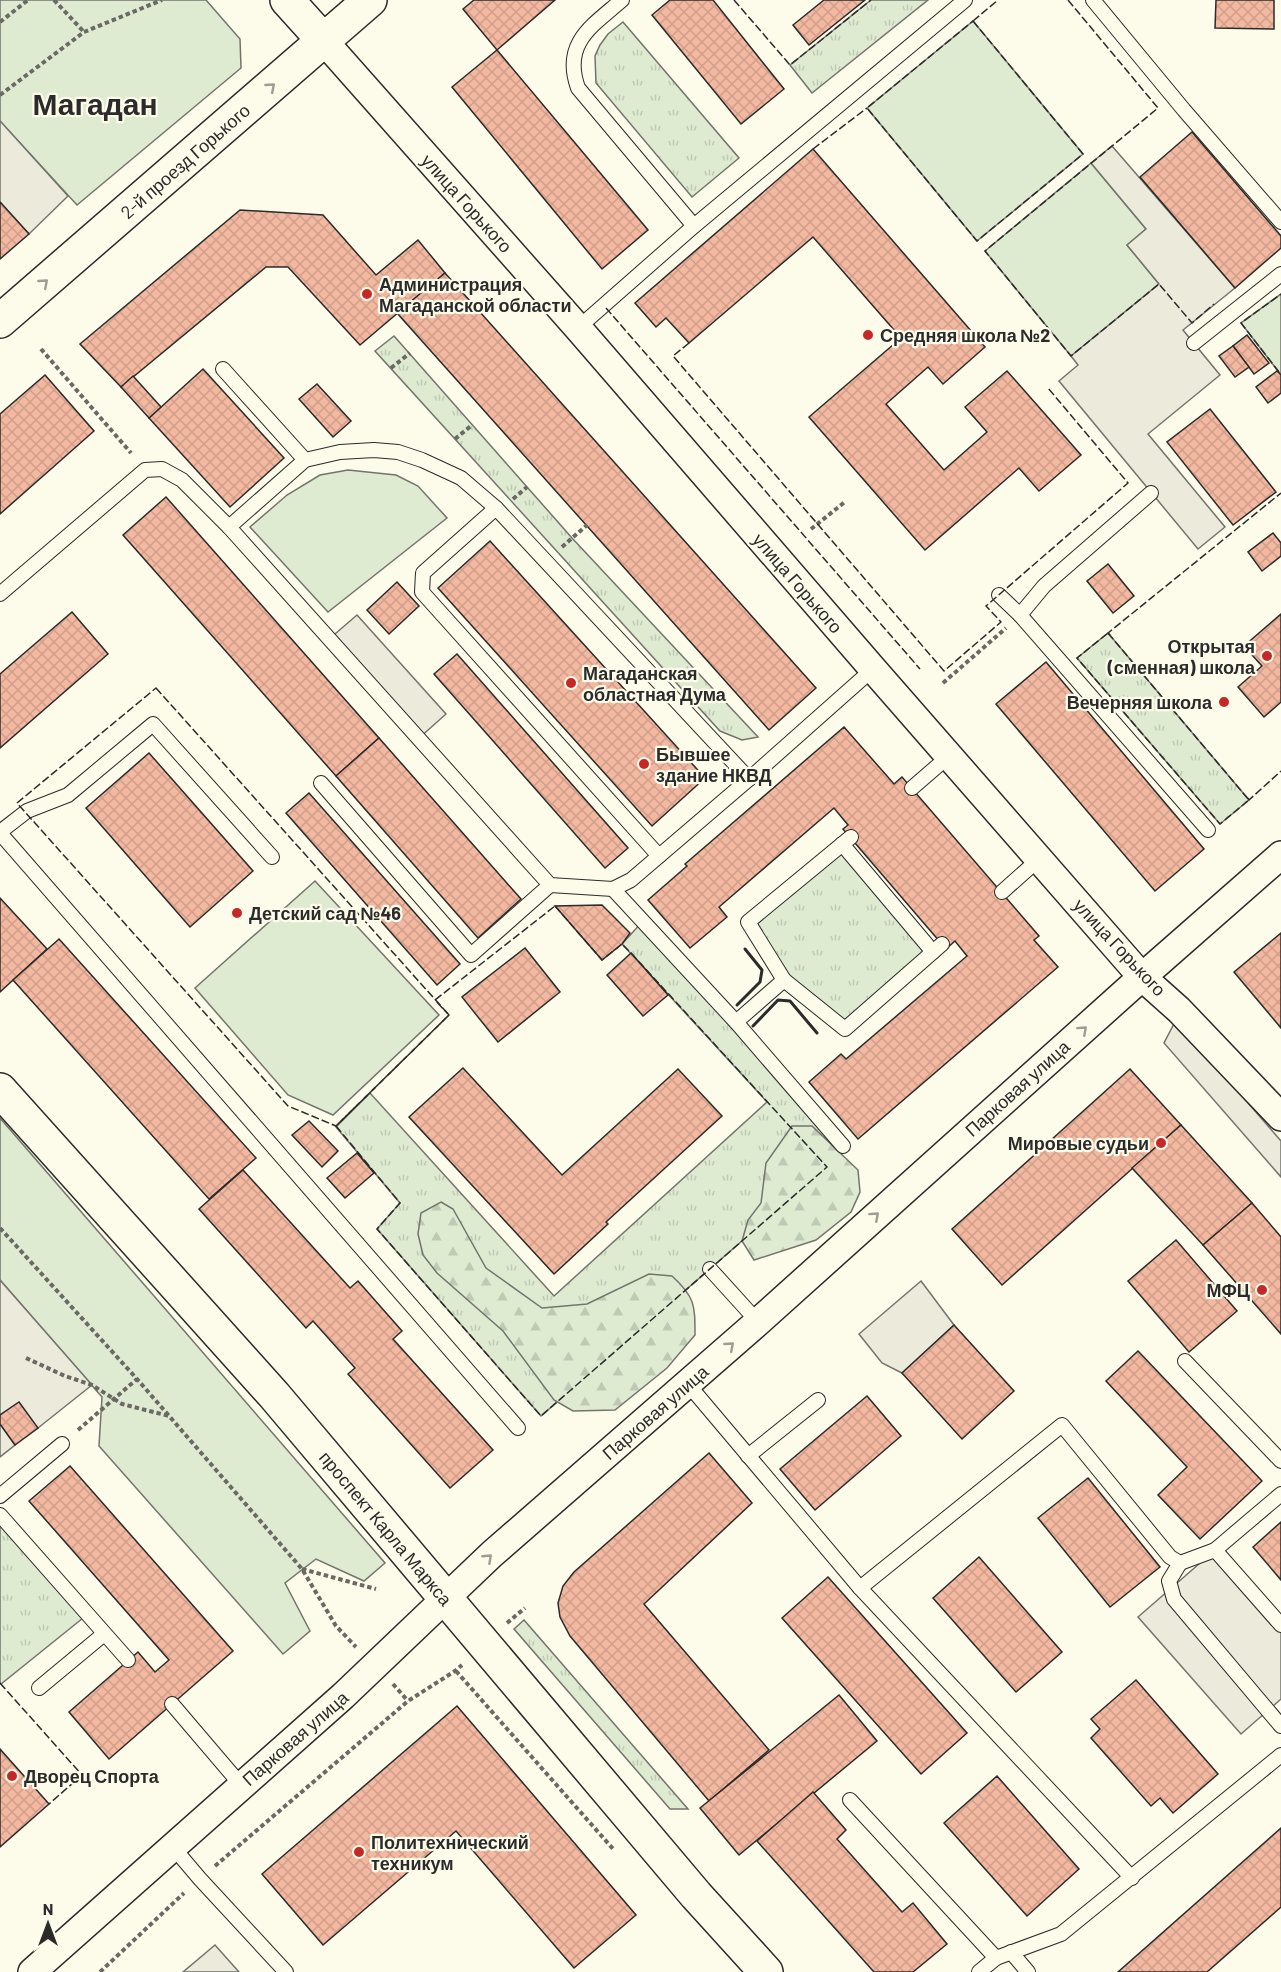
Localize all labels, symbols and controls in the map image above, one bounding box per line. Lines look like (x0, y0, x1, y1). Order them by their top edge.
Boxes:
one-way arrow (264, 83, 275, 94)
district label: Магадан (32, 85, 158, 121)
street label: 2-й проезд Горького (116, 99, 254, 223)
street label: улица Горького (417, 149, 517, 257)
place label: Администрация Магаданской области (379, 273, 572, 316)
one-way arrow (37, 279, 48, 290)
marker: Администрация Магаданской области (360, 287, 374, 301)
place label: Средняя школа №2 (880, 324, 1050, 346)
marker: Средняя школа №2 (861, 328, 875, 342)
street label: улица Горького (749, 529, 847, 637)
place label: Открытая (сменная) школа (1107, 635, 1256, 678)
marker: Открытая (сменная) школа (1260, 649, 1274, 663)
place label: Магаданская областная Дума (583, 662, 727, 705)
marker: Магаданская областная Дума (564, 676, 578, 690)
place label: Вечерняя школа (1067, 691, 1213, 713)
marker: Вечерняя школа (1217, 695, 1231, 709)
place label: Бывшее здание НКВД (656, 743, 772, 786)
marker: Бывшее здание НКВД (637, 757, 651, 771)
street label: улица Горького (1069, 894, 1171, 1000)
place label: Детский сад №46 (249, 902, 401, 924)
marker: Детский сад №46 (230, 906, 244, 920)
one-way arrow (1076, 1026, 1087, 1037)
street label: Парковая улица (960, 1035, 1075, 1141)
place label: Мировые судьи (1008, 1132, 1149, 1154)
marker: Мировые судьи (1154, 1136, 1168, 1150)
one-way arrow (868, 1212, 879, 1223)
place label: МФЦ (1206, 1279, 1251, 1301)
marker: МФЦ (1255, 1283, 1269, 1297)
one-way arrow (723, 1342, 734, 1353)
street label: Парковая улица (598, 1359, 713, 1464)
street label: проспект Карла Маркса (315, 1446, 458, 1610)
one-way arrow (481, 1554, 492, 1565)
street label: Парковая улица (238, 1685, 353, 1790)
place label: Дворец Спорта (24, 1765, 160, 1787)
marker: Дворец Спорта (5, 1769, 19, 1783)
place label: Политехнический техникум (371, 1831, 529, 1874)
marker: Политехнический техникум (352, 1845, 366, 1859)
north arrow (18, 1894, 78, 1954)
text: N (43, 1899, 53, 1918)

